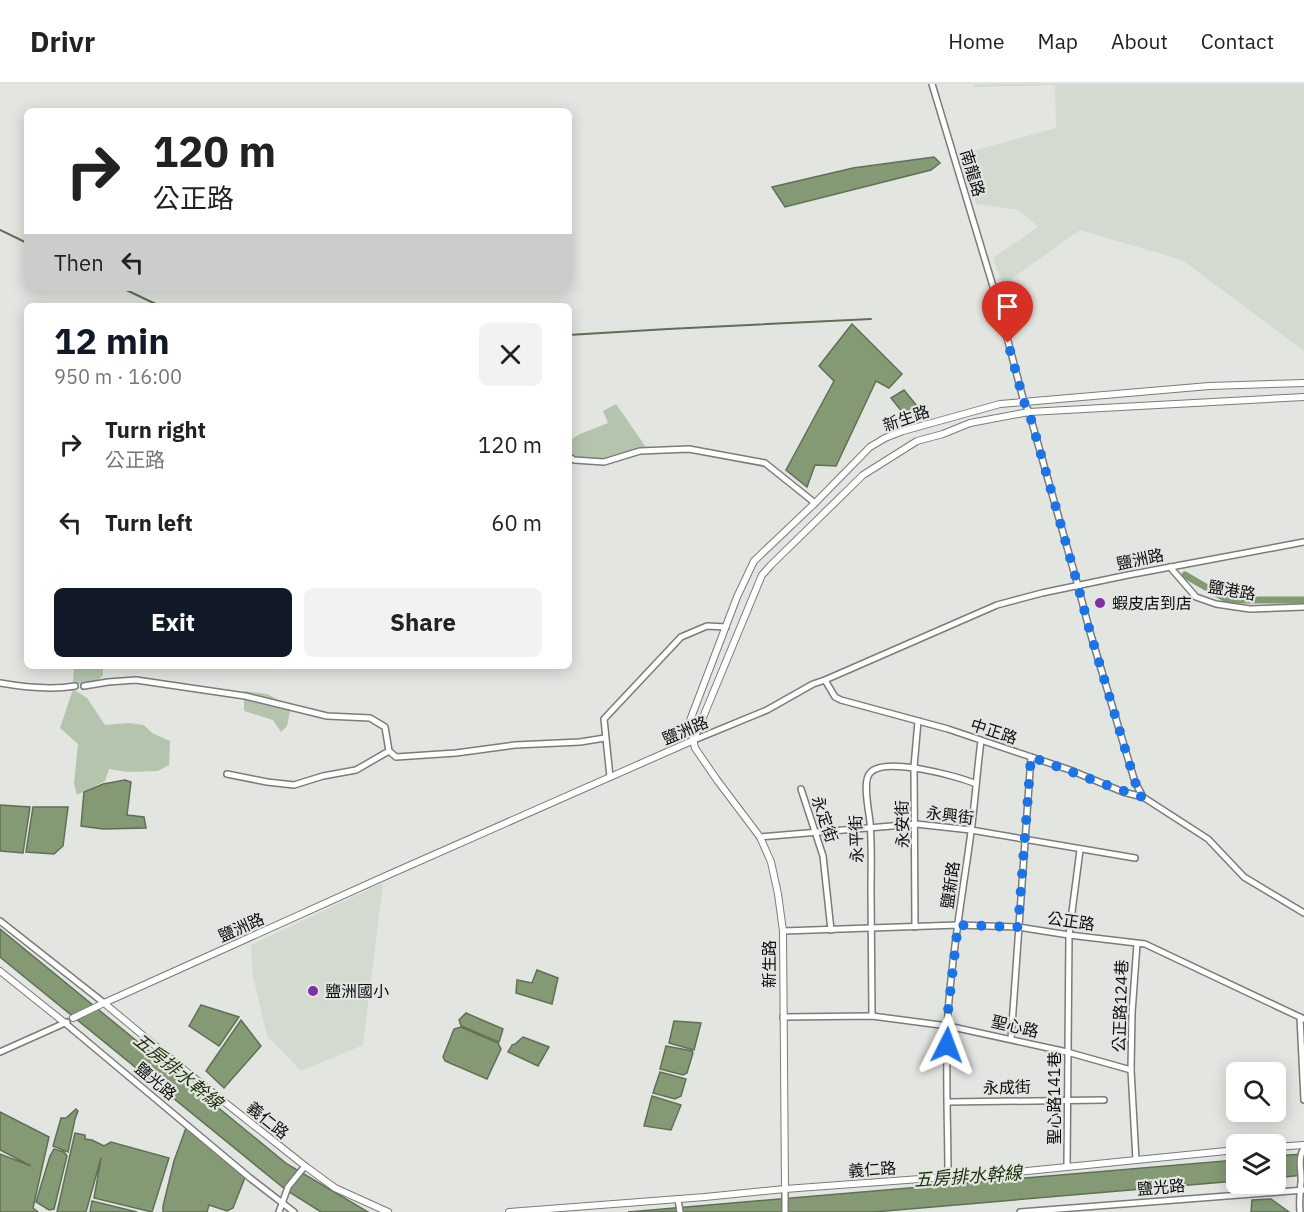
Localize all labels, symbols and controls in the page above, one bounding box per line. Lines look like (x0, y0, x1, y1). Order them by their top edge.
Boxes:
text: Drivr (30, 23, 95, 60)
text: Home (948, 27, 1005, 55)
text: Map (1038, 27, 1078, 55)
text: About (1111, 27, 1168, 55)
text: Contact (1201, 27, 1274, 55)
text: 120 m (153, 124, 276, 179)
icon: right (54, 132, 132, 210)
street label: 南龍路 (956, 147, 990, 199)
text: 公正路 (153, 180, 234, 215)
icon: left (116, 246, 149, 279)
text: Then (54, 248, 104, 277)
pin (982, 281, 1033, 343)
icon: arrive (991, 290, 1024, 323)
text: 12 min (54, 317, 170, 364)
button: close (479, 323, 542, 386)
text: 950 m · 16:00 (54, 363, 182, 390)
street label: 新生路 (880, 401, 932, 435)
text: Turn right (105, 415, 206, 444)
icon: right (54, 428, 87, 461)
text: 120 m (478, 430, 542, 459)
text: 公正路 (105, 446, 165, 473)
icon: left (54, 506, 87, 539)
text: Turn left (105, 508, 193, 537)
text: 60 m (491, 508, 542, 537)
street label: 鹽洲路 (1114, 544, 1166, 574)
street label: 鹽港路 (1207, 576, 1257, 604)
button: Exit (54, 588, 292, 657)
button: Share (304, 588, 542, 657)
place label: 蝦皮店到店 (1112, 593, 1192, 613)
marker: 蝦皮店到店 (1093, 596, 1107, 610)
street label: 鹽洲路 (659, 711, 711, 749)
street label: 中正路 (968, 714, 1020, 748)
street label: 永定街 (808, 793, 842, 845)
street label: 永安街 (892, 800, 912, 848)
street label: 永興街 (925, 802, 975, 828)
street label: 永平街 (845, 815, 867, 863)
street label: 鹽新路 (937, 860, 963, 910)
street label: 鹽洲路 (215, 908, 267, 946)
street label: 公正路 (1046, 908, 1096, 934)
street label: 新生路 (759, 940, 779, 988)
street label: 公正路124巷 (1108, 959, 1132, 1053)
place label: 鹽洲國小 (325, 981, 389, 1001)
marker: 鹽洲國小 (306, 984, 320, 998)
street label: 聖心路 (989, 1011, 1041, 1041)
position arrow (915, 1013, 979, 1077)
water label: 五房排水幹線 (129, 1028, 229, 1115)
street label: 聖心路141巷 (1044, 1052, 1064, 1144)
street label: 鹽光路 (131, 1058, 181, 1104)
map controls (1226, 1062, 1286, 1194)
button: search (1226, 1062, 1286, 1122)
street label: 永成街 (983, 1077, 1031, 1097)
street label: 義仁路 (243, 1097, 293, 1143)
button: layers (1226, 1134, 1286, 1194)
street label: 義仁路 (847, 1157, 897, 1181)
water label: 五房排水幹線 (913, 1161, 1025, 1191)
street label: 鹽光路 (1136, 1175, 1186, 1199)

